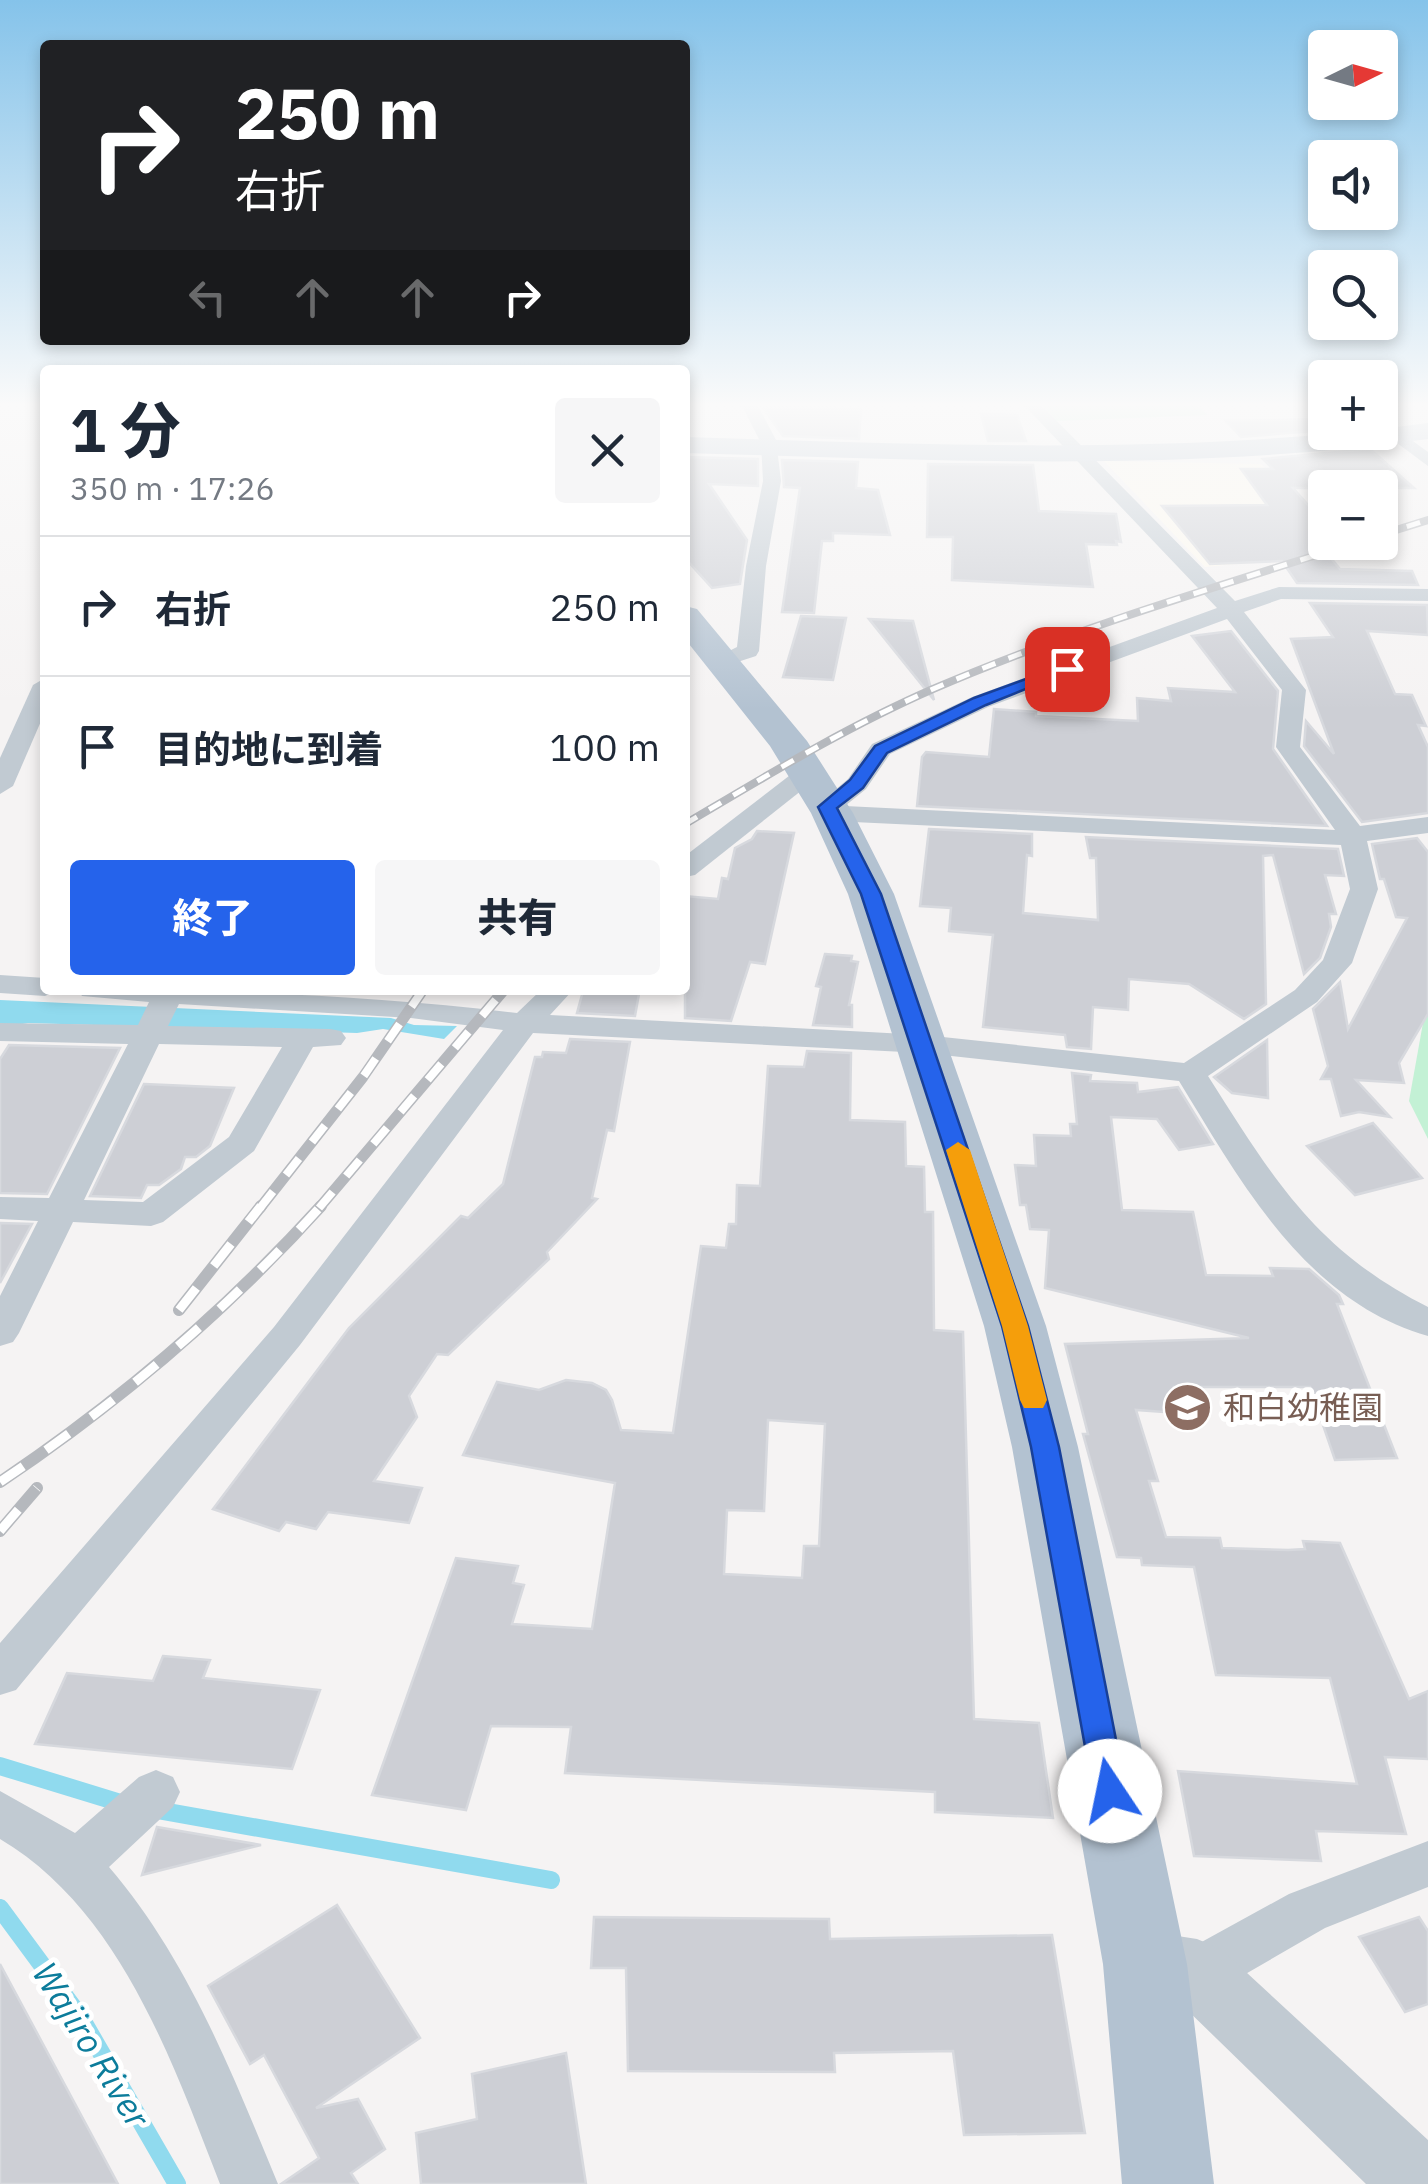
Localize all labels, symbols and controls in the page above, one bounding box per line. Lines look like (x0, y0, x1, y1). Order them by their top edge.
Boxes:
north arrow (1308, 30, 1398, 120)
map controls (1308, 30, 1398, 560)
text: 250 m (235, 67, 440, 158)
icon: right (70, 80, 200, 210)
button: sound (1308, 140, 1398, 230)
text: 右折 (235, 161, 325, 219)
button: search (1308, 250, 1398, 340)
icon: left (180, 270, 235, 325)
icon: ahead (285, 270, 340, 325)
icon: ahead (390, 270, 445, 325)
icon: right (495, 270, 550, 325)
button: + (1308, 360, 1398, 450)
text: 1 分 (70, 390, 180, 469)
button: close (555, 398, 660, 503)
text: 350 m · 17:26 (70, 467, 275, 509)
button: − (1308, 470, 1398, 560)
icon: right (70, 579, 125, 634)
text: 250 m (549, 582, 660, 631)
text: 右折 (155, 584, 231, 633)
pin (1025, 627, 1110, 712)
icon: arrive (1040, 642, 1095, 697)
icon: arrive (70, 719, 125, 774)
text: 100 m (549, 722, 660, 771)
text: 目的地に到着 (155, 724, 383, 773)
button: 終了 (70, 860, 355, 975)
button: 共有 (375, 860, 660, 975)
school or university icon: 和白幼稚園 (1162, 1382, 1214, 1434)
place label: 和白幼稚園 (1223, 1386, 1383, 1428)
position arrow (1058, 1739, 1162, 1843)
water label: Wajiro River (23, 1953, 161, 2137)

